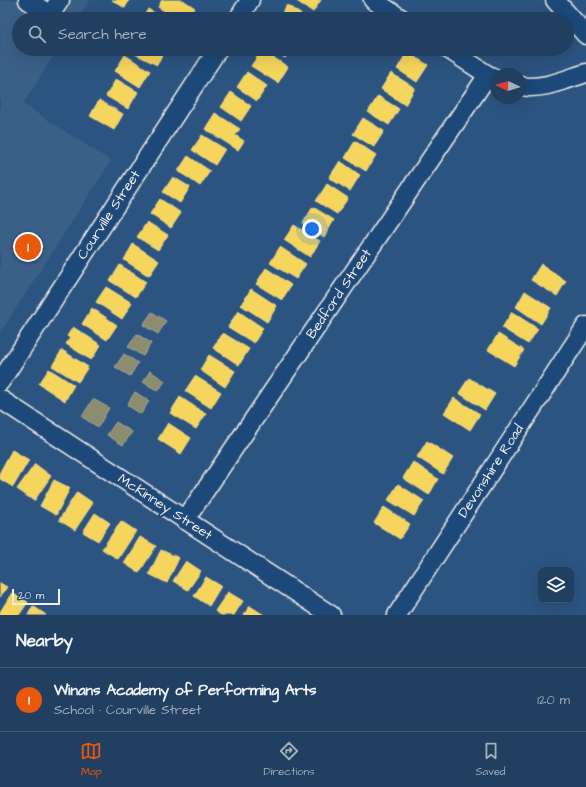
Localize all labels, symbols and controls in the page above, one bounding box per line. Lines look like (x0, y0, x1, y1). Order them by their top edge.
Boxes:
search box (12, 12, 574, 56)
icon: search (26, 23, 48, 45)
text: Search here (58, 24, 147, 45)
north arrow (490, 68, 526, 104)
street label: Courville Street (73, 166, 146, 264)
your location (302, 219, 322, 239)
pin: 1 (15, 232, 41, 262)
street label: Bedford Street (301, 245, 377, 343)
street label: Devonshire Road (453, 420, 529, 522)
street label: McKinney Street (114, 469, 216, 545)
map controls (538, 567, 574, 603)
button: layers (538, 567, 574, 603)
scale bar (12, 587, 60, 606)
text: 20 m (18, 588, 44, 603)
text: Nearby (16, 629, 73, 653)
text: Winans Academy of Performing Arts (54, 680, 317, 701)
text: 1 (28, 691, 30, 709)
text: 120 m (537, 691, 570, 709)
text: School · Courville Street (54, 701, 201, 719)
tab: Map (80, 740, 102, 779)
tab: Directions (263, 740, 315, 779)
tab: Saved (476, 740, 506, 779)

